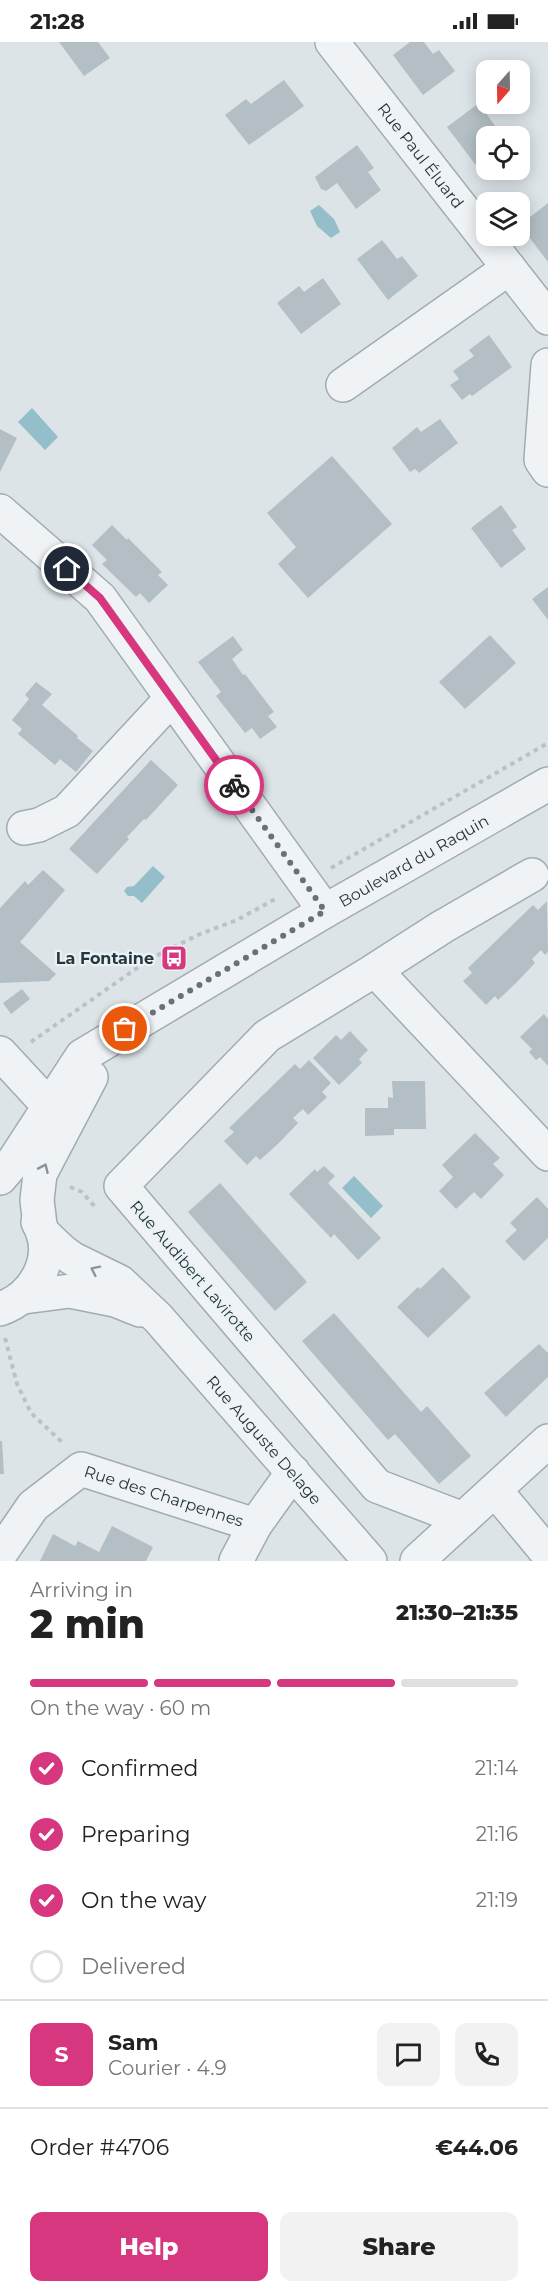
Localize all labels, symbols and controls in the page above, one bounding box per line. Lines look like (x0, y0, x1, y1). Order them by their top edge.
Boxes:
text: 21:28 (30, 8, 85, 35)
north arrow (476, 60, 530, 114)
map controls (476, 60, 530, 246)
street label: Rue Paul Éluard (373, 99, 467, 212)
button: locate (476, 126, 530, 180)
button: layers (476, 192, 530, 246)
pin (41, 543, 92, 594)
icon: home (50, 552, 83, 585)
courier (204, 755, 264, 815)
icon: bike (218, 769, 251, 802)
street label: Boulevard du Raquin (336, 811, 492, 911)
bus stop icon: La Fontaine (159, 943, 189, 973)
place label: La Fontaine (56, 949, 154, 968)
pin (99, 1003, 150, 1054)
icon: bag (108, 1012, 141, 1045)
one-way arrow (37, 1163, 49, 1174)
street label: Rue Audibert Lavirotte (126, 1197, 259, 1346)
one-way arrow (91, 1266, 102, 1277)
street label: Rue Auguste Delage (202, 1372, 325, 1509)
street label: Rue des Charpennes (82, 1462, 246, 1531)
text: Arriving in (30, 1578, 133, 1602)
text: 21:30–21:35 (396, 1599, 518, 1626)
text: 2 min (30, 1600, 145, 1648)
text: On the way · 60 m (30, 1696, 211, 1720)
icon: check (30, 1752, 63, 1785)
text: Confirmed (81, 1755, 198, 1782)
text: 21:14 (475, 1756, 518, 1780)
icon: check (30, 1818, 63, 1851)
text: Preparing (81, 1821, 190, 1848)
text: 21:16 (476, 1822, 518, 1846)
icon: check (30, 1884, 63, 1917)
text: On the way (81, 1887, 206, 1914)
text: 21:19 (476, 1888, 518, 1912)
text: Delivered (81, 1953, 186, 1980)
button: chat (377, 2023, 440, 2086)
button: phone (455, 2023, 518, 2086)
text: Sam (108, 2029, 159, 2056)
text: S (54, 2041, 69, 2068)
text: Courier · 4.9 (108, 2056, 227, 2080)
text: Order #4706 (30, 2134, 169, 2161)
text: €44.06 (435, 2134, 518, 2161)
button: Help (30, 2212, 268, 2281)
button: Share (280, 2212, 518, 2281)

